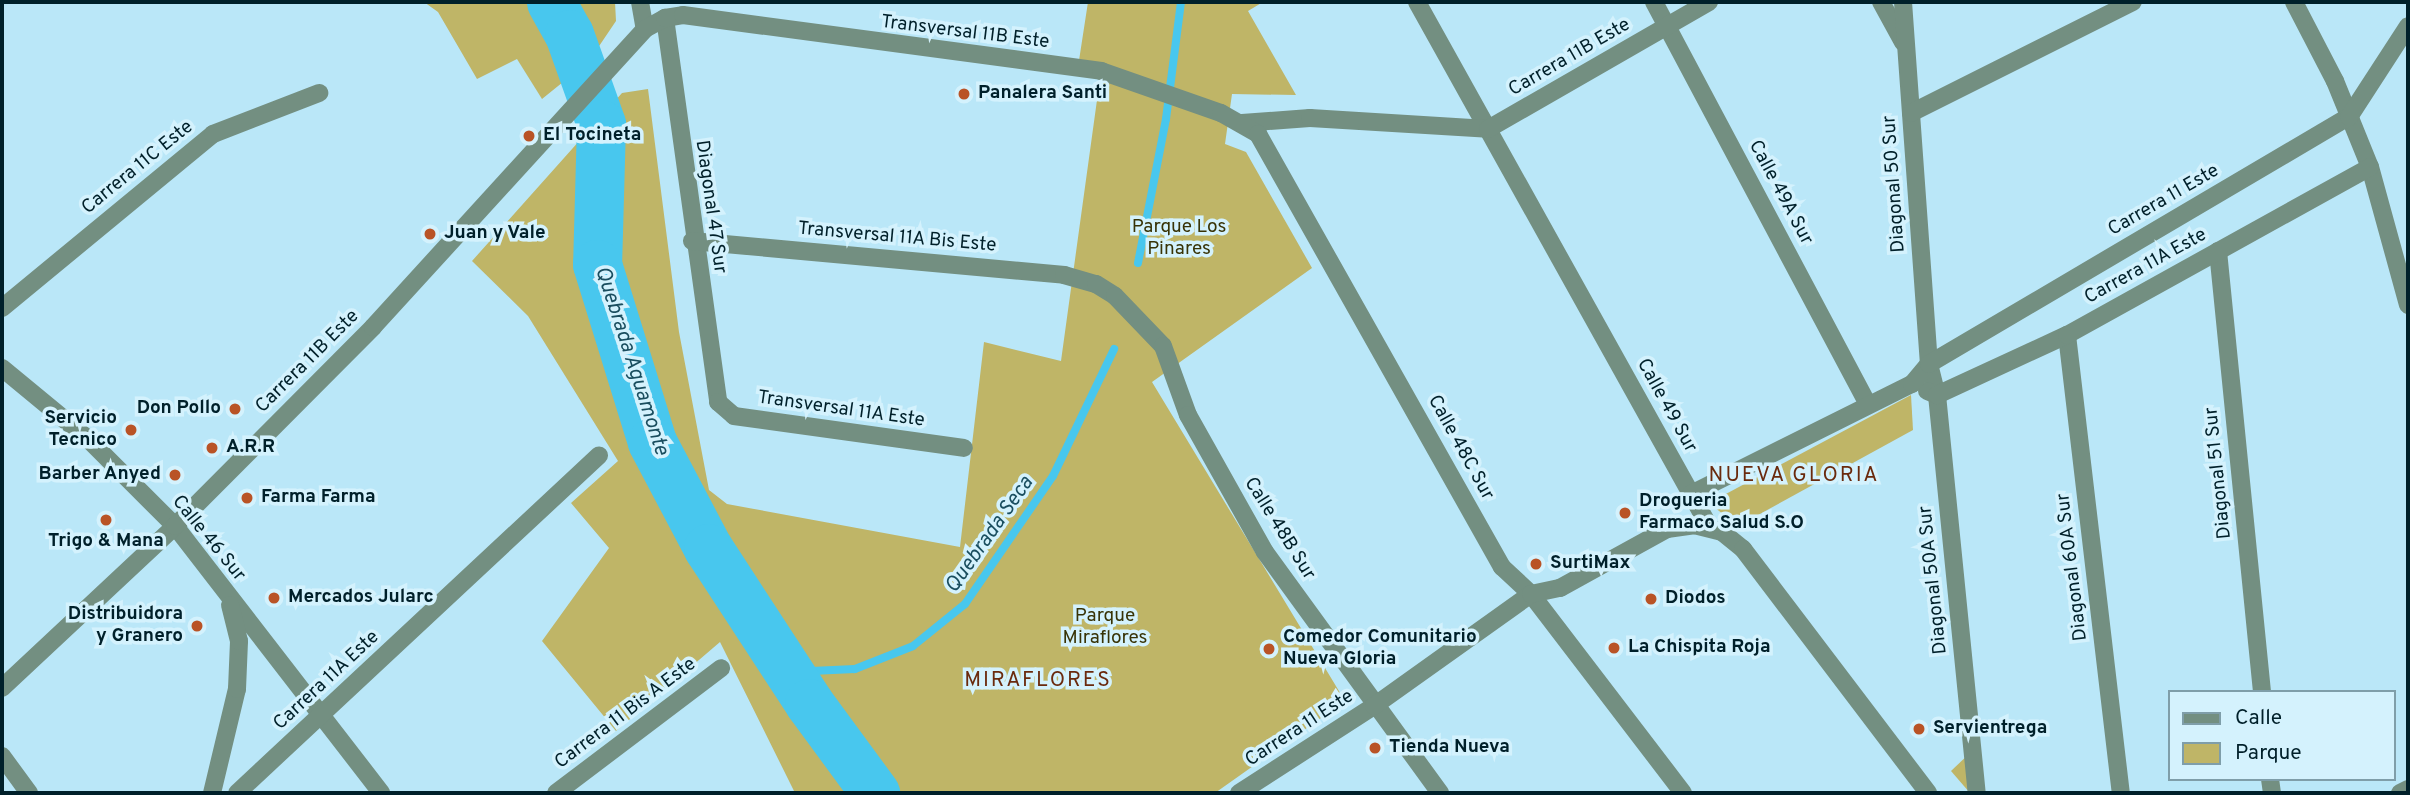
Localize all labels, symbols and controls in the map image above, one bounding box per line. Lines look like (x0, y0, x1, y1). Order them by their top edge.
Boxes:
street label: Transversal 11B Este (880, 11, 1050, 55)
street label: Carrera 11B Este (1505, 14, 1635, 102)
place label: Panalera Santi (978, 83, 1107, 105)
marker: Panalera Santi (956, 86, 972, 102)
street label: Diagonal 50 Sur (1879, 115, 1911, 253)
street label: Carrera 11C Este (78, 116, 198, 220)
place label: El Tocineta (543, 125, 641, 147)
marker: El Tocineta (521, 128, 537, 144)
street label: Calle 49A Sur (1743, 136, 1817, 250)
street label: Diagonal 47 Sur (689, 139, 731, 275)
street label: Carrera 11 Este (2105, 160, 2223, 242)
park label: Parque Los Pinares (1132, 217, 1226, 261)
street label: Transversal 11A Bis Este (796, 218, 998, 258)
place label: Juan y Vale (444, 223, 546, 245)
street label: Carrera 11A Este (2081, 224, 2211, 310)
marker: Juan y Vale (422, 226, 438, 242)
water label: Quebrada Aguamonte (588, 263, 674, 459)
street label: Carrera 11B Este (252, 306, 364, 418)
street label: Calle 49 Sur (1631, 355, 1701, 457)
street label: Transversal 11A Este (756, 387, 926, 433)
street label: Calle 48C Sur (1422, 392, 1498, 504)
place label: Don Pollo (137, 398, 221, 420)
marker: Don Pollo (227, 401, 243, 417)
street label: Diagonal 51 Sur (2201, 406, 2237, 540)
place label: Servicio Tecnico (45, 408, 117, 452)
marker: Servicio Tecnico (123, 422, 139, 438)
place label: A.R.R (226, 437, 275, 459)
marker: A.R.R (204, 440, 220, 456)
district label: NUEVA GLORIA (1710, 463, 1878, 489)
place label: Barber Anyed (38, 464, 161, 486)
marker: Barber Anyed (167, 467, 183, 483)
water label: Quebrada Seca (940, 472, 1040, 598)
street label: Calle 48B Sur (1238, 473, 1320, 585)
place label: Farma Farma (261, 487, 376, 509)
marker: Farma Farma (239, 490, 255, 506)
street label: Calle 46 Sur (166, 491, 250, 587)
place label: Drogueria Farmaco Salud S.O (1639, 491, 1804, 535)
street label: Diagonal 60A Sur (2053, 491, 2093, 643)
street label: Diagonal 50A Sur (1915, 504, 1953, 656)
marker: Drogueria Farmaco Salud S.O (1617, 505, 1633, 521)
marker: Trigo & Mana (98, 512, 114, 528)
place label: Trigo & Mana (48, 531, 164, 553)
place label: SurtiMax (1550, 553, 1630, 575)
marker: SurtiMax (1528, 556, 1544, 572)
place label: Mercados Jularc (288, 587, 434, 609)
place label: Diodos (1665, 588, 1726, 610)
marker: Mercados Jularc (266, 590, 282, 606)
marker: Diodos (1643, 591, 1659, 607)
place label: Distribuidora y Granero (68, 604, 183, 648)
park label: Parque Miraflores (1063, 606, 1147, 650)
marker: Distribuidora y Granero (189, 618, 205, 634)
street label: Carrera 11A Este (269, 626, 385, 736)
place label: Comedor Comunitario Nueva Gloria (1283, 627, 1477, 671)
place label: La Chispita Roja (1628, 637, 1770, 659)
marker: La Chispita Roja (1606, 640, 1622, 656)
marker: Comedor Comunitario Nueva Gloria (1261, 641, 1277, 657)
street label: Carrera 11 Bis A Este (550, 653, 702, 775)
district label: MIRAFLORES (965, 668, 1111, 694)
street label: Carrera 11 Este (1242, 686, 1358, 772)
legend (2168, 690, 2396, 781)
text: Calle (2235, 705, 2282, 732)
place label: Servientrega (1933, 718, 2047, 740)
marker: Servientrega (1911, 721, 1927, 737)
place label: Tienda Nueva (1389, 737, 1510, 759)
marker: Tienda Nueva (1367, 740, 1383, 756)
text: Parque (2235, 740, 2302, 767)

